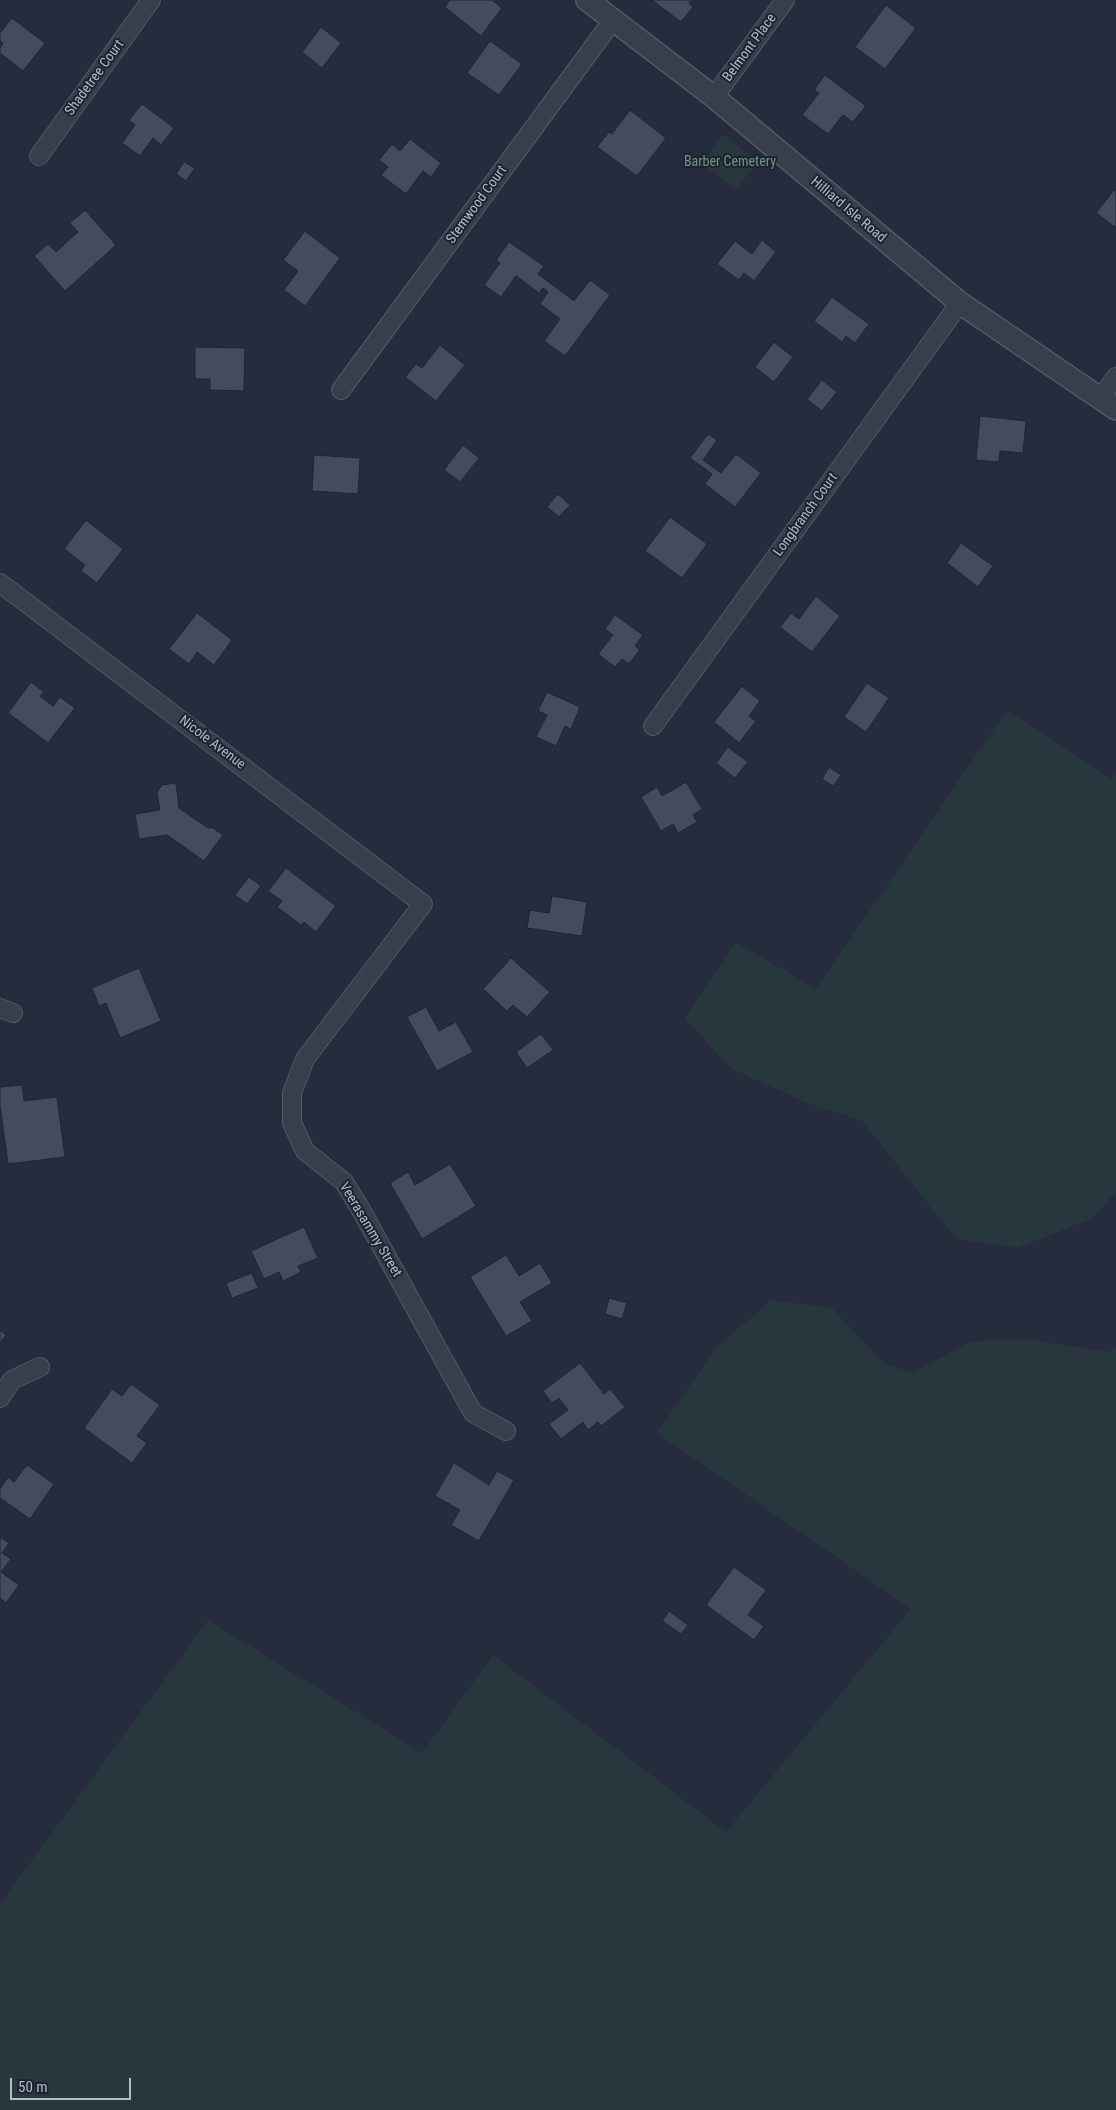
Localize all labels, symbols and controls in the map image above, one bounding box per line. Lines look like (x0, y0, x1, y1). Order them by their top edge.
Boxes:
street label: Belmont Place (720, 11, 780, 85)
street label: Shadetree Court (62, 37, 128, 119)
park label: Barber Cemetery (684, 154, 776, 170)
street label: Stemwood Court (443, 163, 511, 247)
street label: Hilliard Isle Road (807, 174, 889, 246)
street label: Longbranch Court (770, 470, 842, 560)
street label: Nicole Avenue (176, 713, 248, 773)
street label: Veerasammy Street (335, 1180, 405, 1280)
scale bar (12, 2068, 134, 2100)
text: 50 m (18, 2078, 48, 2096)

